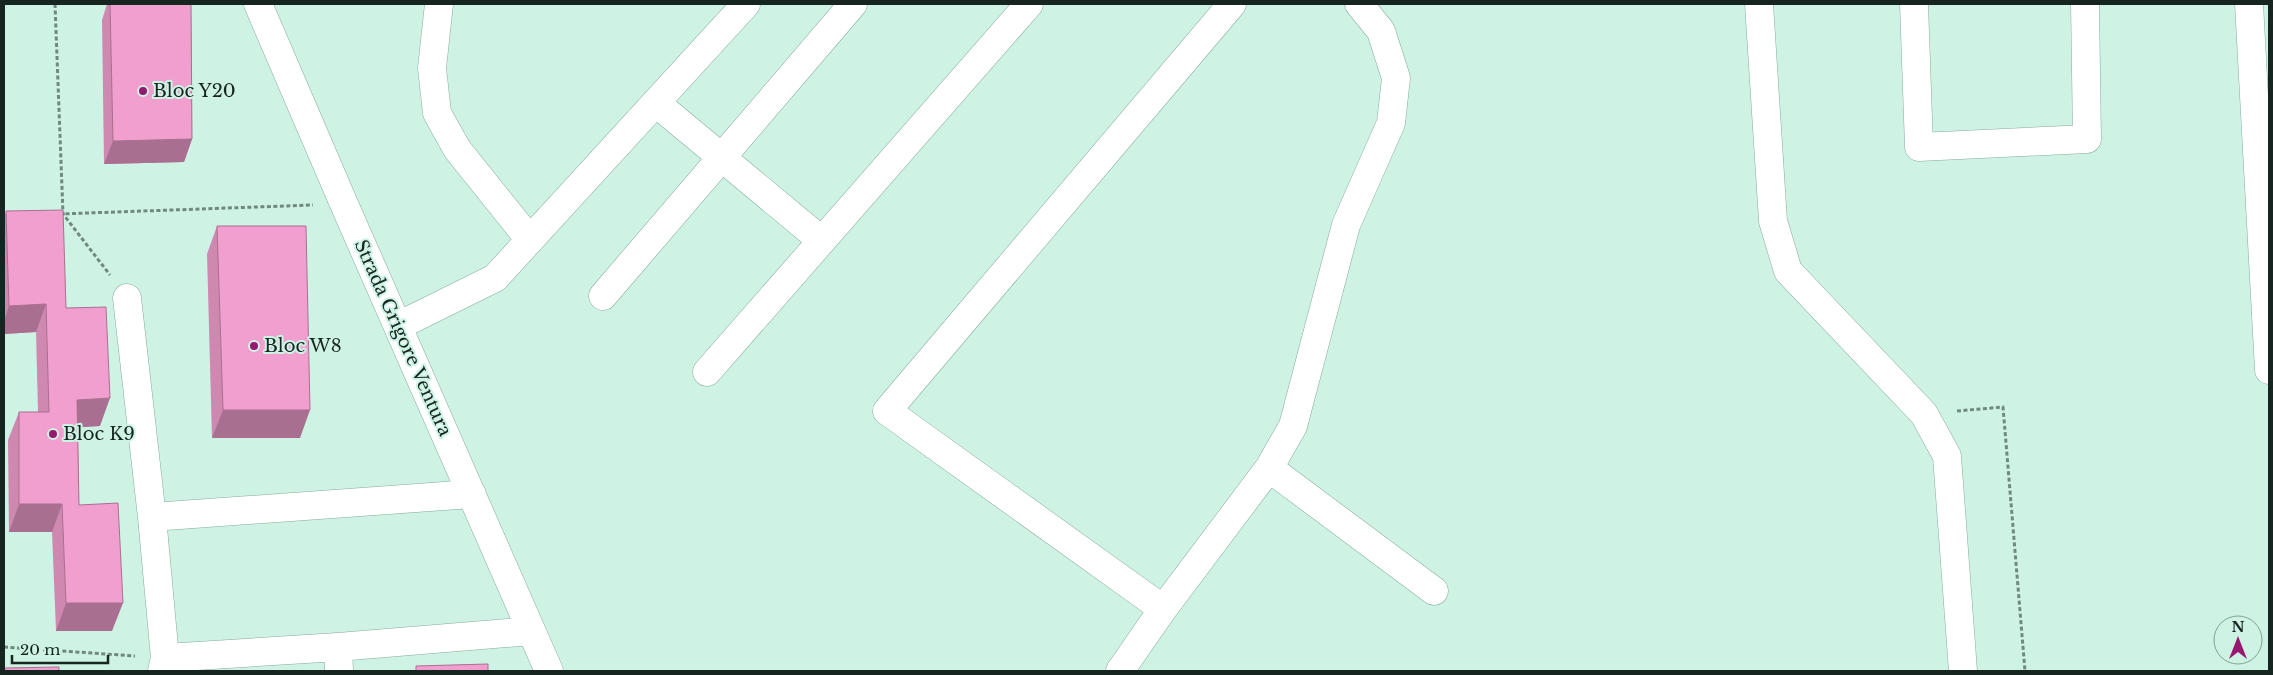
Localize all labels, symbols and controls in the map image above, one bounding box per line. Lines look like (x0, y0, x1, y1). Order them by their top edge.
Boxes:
place label: Bloc Y20 (153, 80, 236, 102)
marker: Bloc Y20 (137, 85, 149, 97)
street label: Strada Grigore Ventura (350, 236, 456, 440)
place label: Bloc W8 (264, 335, 342, 357)
marker: Bloc W8 (248, 340, 260, 352)
place label: Bloc K9 (63, 423, 135, 445)
marker: Bloc K9 (47, 428, 59, 440)
north arrow (2213, 615, 2263, 665)
text: N (2231, 618, 2245, 636)
scale bar (12, 632, 109, 664)
text: 20 m (20, 640, 60, 659)

